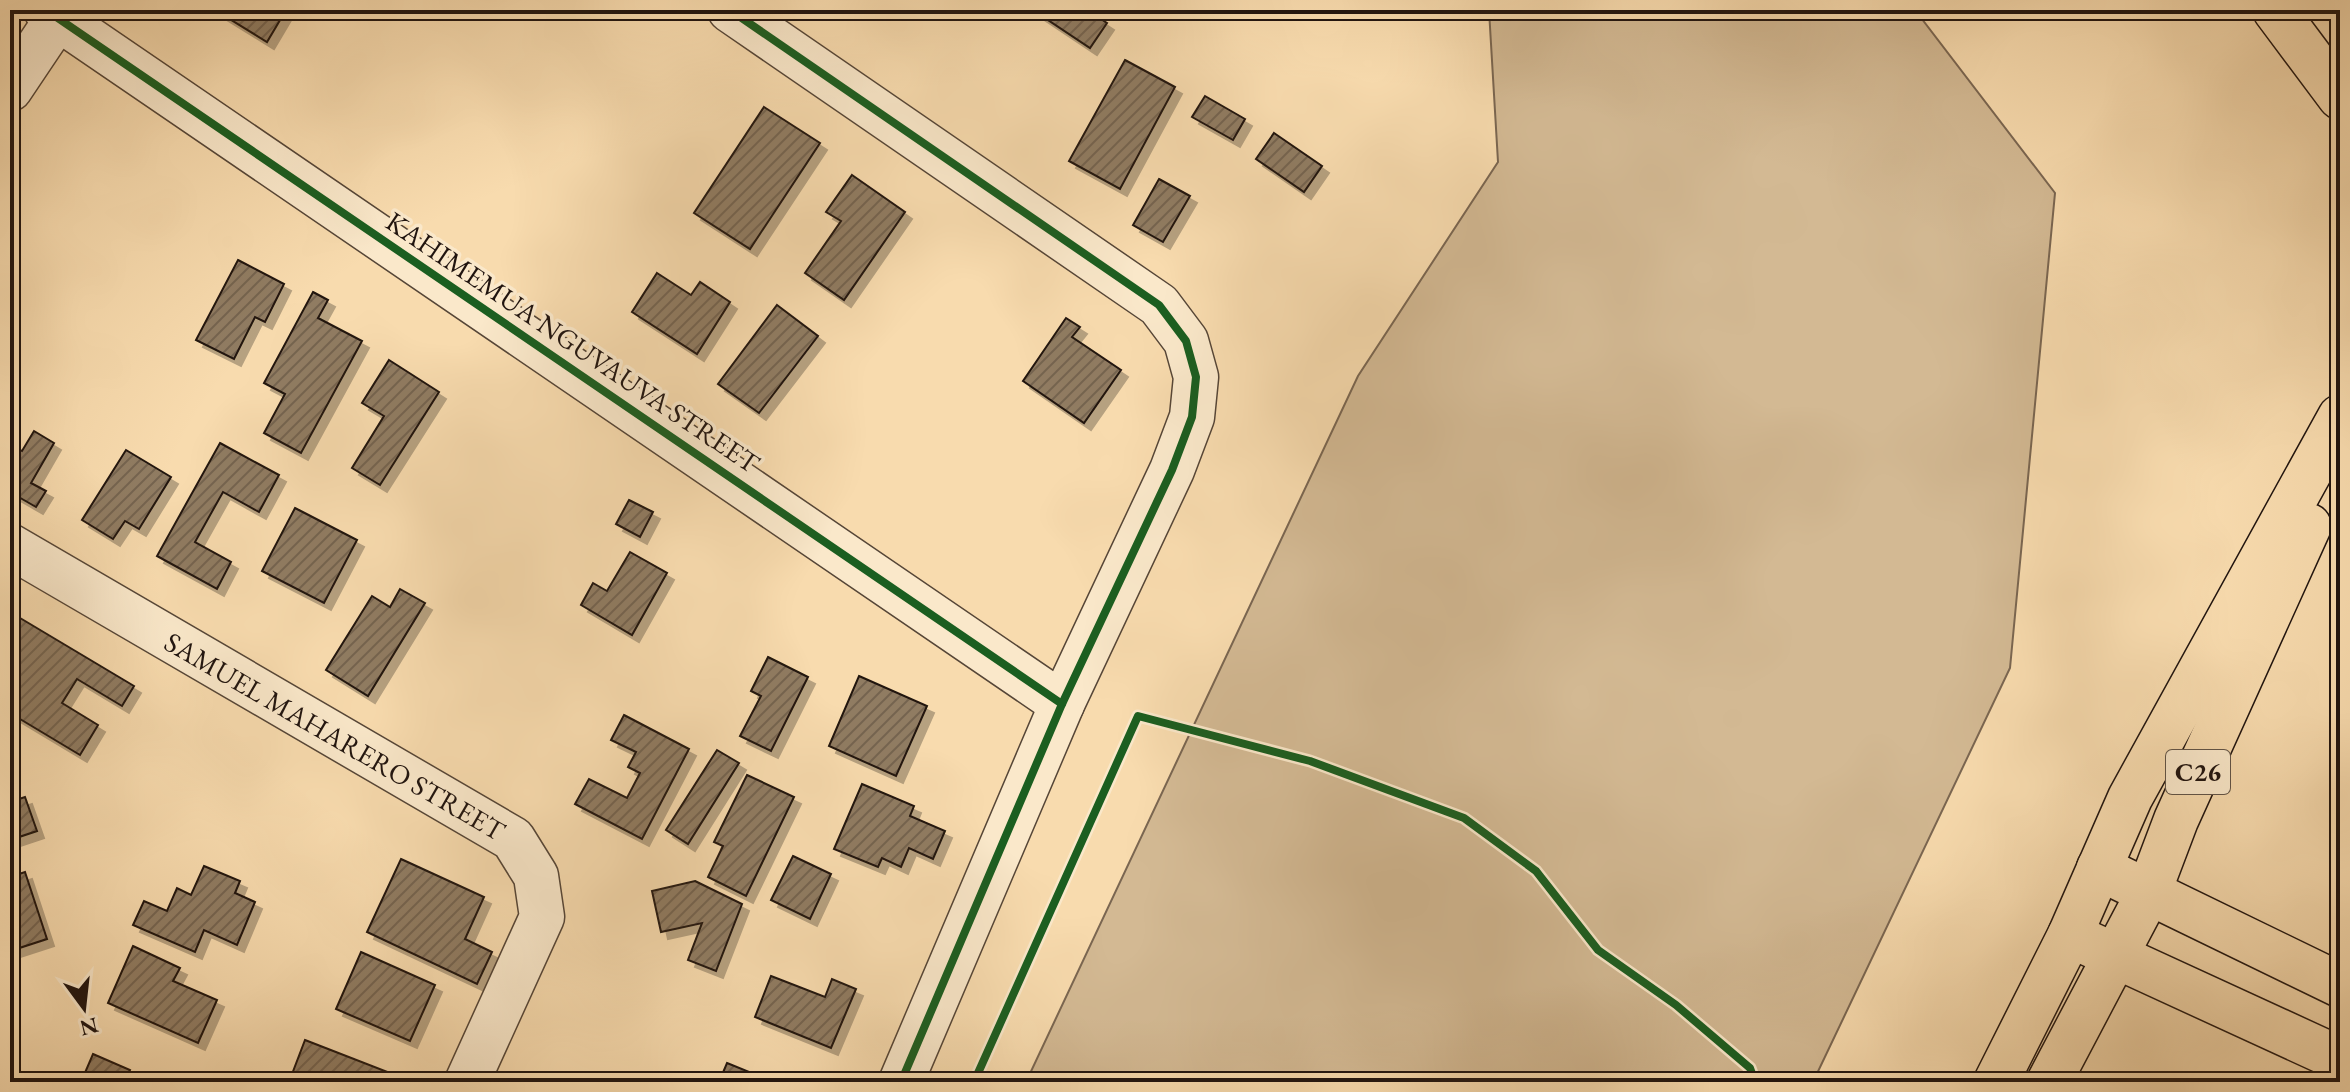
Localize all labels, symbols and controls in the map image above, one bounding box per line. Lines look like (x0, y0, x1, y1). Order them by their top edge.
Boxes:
street label: KAHIMEMUA NGUVAUVA STREET (379, 203, 767, 481)
street label: SAMUEL MAHARERO STREET (158, 624, 512, 849)
road number: C26 (2166, 750, 2230, 794)
north arrow (44, 968, 124, 1048)
text: N (77, 1011, 101, 1043)

